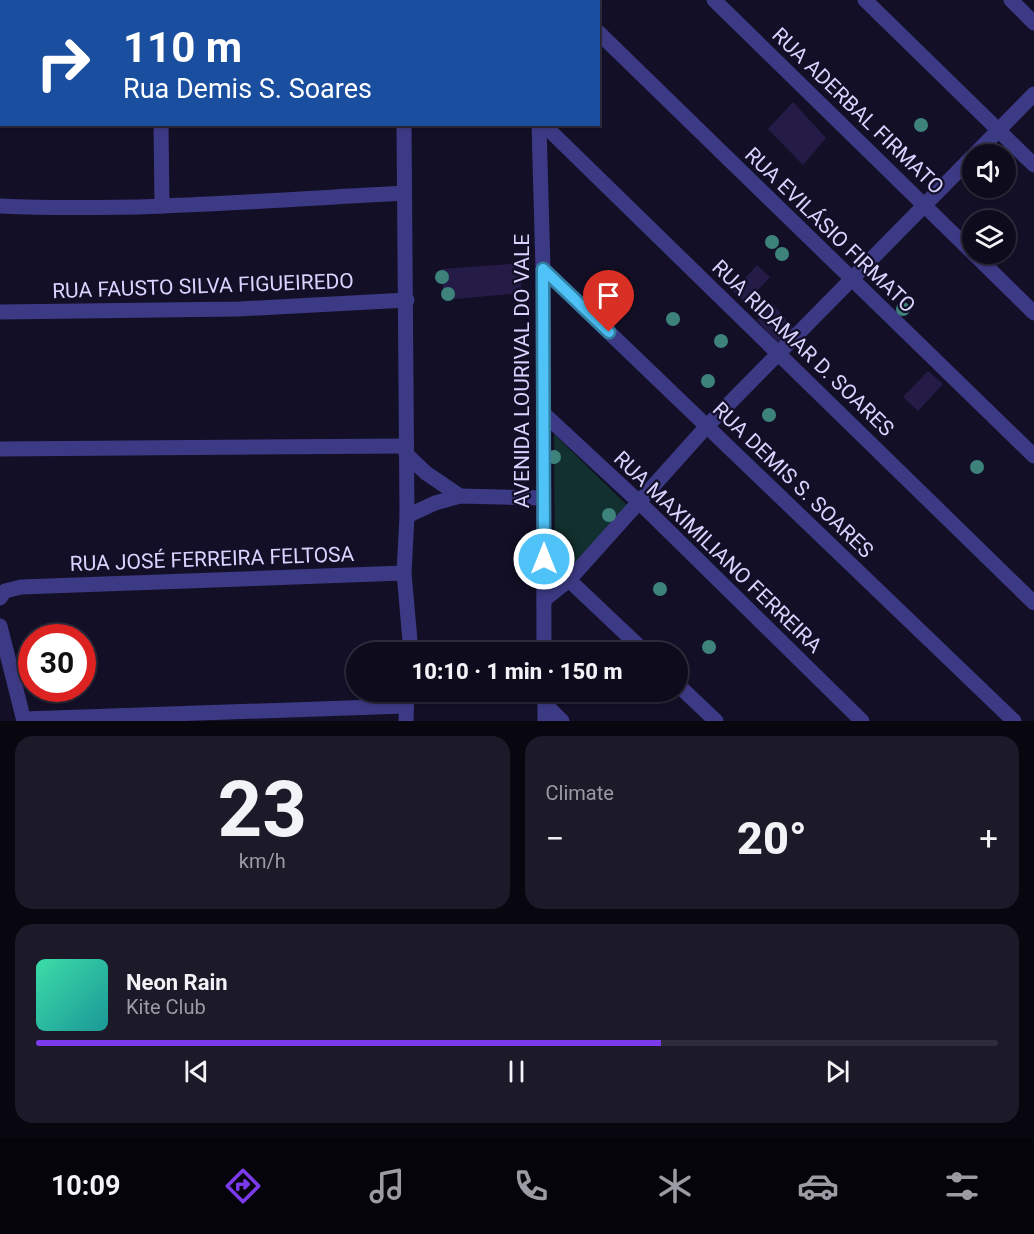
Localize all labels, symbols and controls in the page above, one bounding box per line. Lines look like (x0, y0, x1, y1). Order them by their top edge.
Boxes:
text: 110 m (123, 23, 242, 72)
street label: RUA ADERBAL FIRMATO (767, 23, 949, 199)
icon: right (24, 24, 102, 102)
text: Rua Demis S. Soares (123, 73, 372, 105)
street label: RUA EVILÁSIO FIRMATO (740, 142, 920, 318)
map controls (962, 144, 1016, 264)
button: sound (962, 144, 1016, 198)
button: layers (962, 210, 1016, 264)
street label: AVENIDA LOURIVAL DO VALE (510, 234, 534, 508)
street label: RUA RIDAMAR D. SOARES (707, 255, 899, 441)
street label: RUA FAUSTO SILVA FIGUEIREDO (52, 269, 354, 303)
pin (583, 270, 634, 332)
icon: arrive (592, 279, 625, 312)
street label: RUA DEMIS S. SOARES (708, 397, 878, 563)
street label: RUA MAXIMILIANO FERREIRA (609, 446, 827, 658)
position arrow (512, 527, 576, 591)
street label: RUA JOSÉ FERREIRA FELTOSA (69, 542, 355, 576)
speed limit sign: 30 (18, 624, 96, 702)
text: 10:10 · 1 min · 150 m (412, 659, 622, 684)
text: 23 (217, 764, 307, 855)
text: Climate (546, 781, 614, 805)
text: 20° (737, 812, 807, 865)
text: − (546, 819, 564, 858)
text: + (979, 819, 998, 858)
text: km/h (239, 849, 286, 873)
text: Neon Rain (126, 970, 228, 995)
text: Kite Club (126, 995, 206, 1019)
icon: previous (180, 1055, 213, 1088)
icon: pause (500, 1055, 533, 1088)
icon: next (821, 1055, 854, 1088)
icon: directions (222, 1165, 264, 1207)
icon: music (366, 1165, 408, 1207)
icon: phone (510, 1165, 552, 1207)
icon: climate (654, 1165, 696, 1207)
icon: car (797, 1165, 839, 1207)
icon: filters (941, 1165, 983, 1207)
text: 10:09 (51, 1170, 120, 1202)

